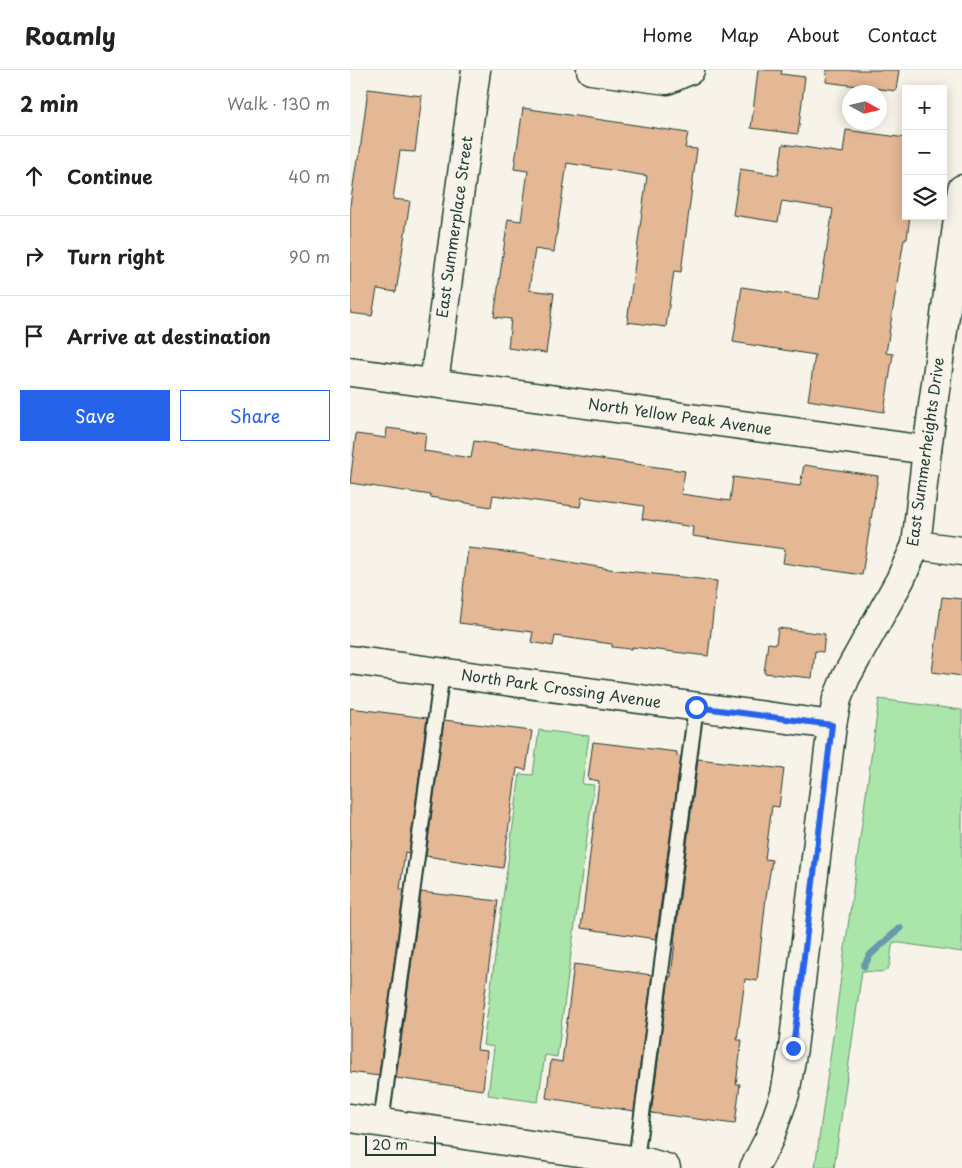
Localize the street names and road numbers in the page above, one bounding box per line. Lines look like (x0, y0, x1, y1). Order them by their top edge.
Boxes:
street label: East Summerplace Street (429, 134, 478, 319)
street label: East Summerheights Drive (900, 356, 949, 548)
street label: North Yellow Peak Avenue (587, 391, 774, 440)
street label: North Park Crossing Avenue (460, 662, 663, 713)

